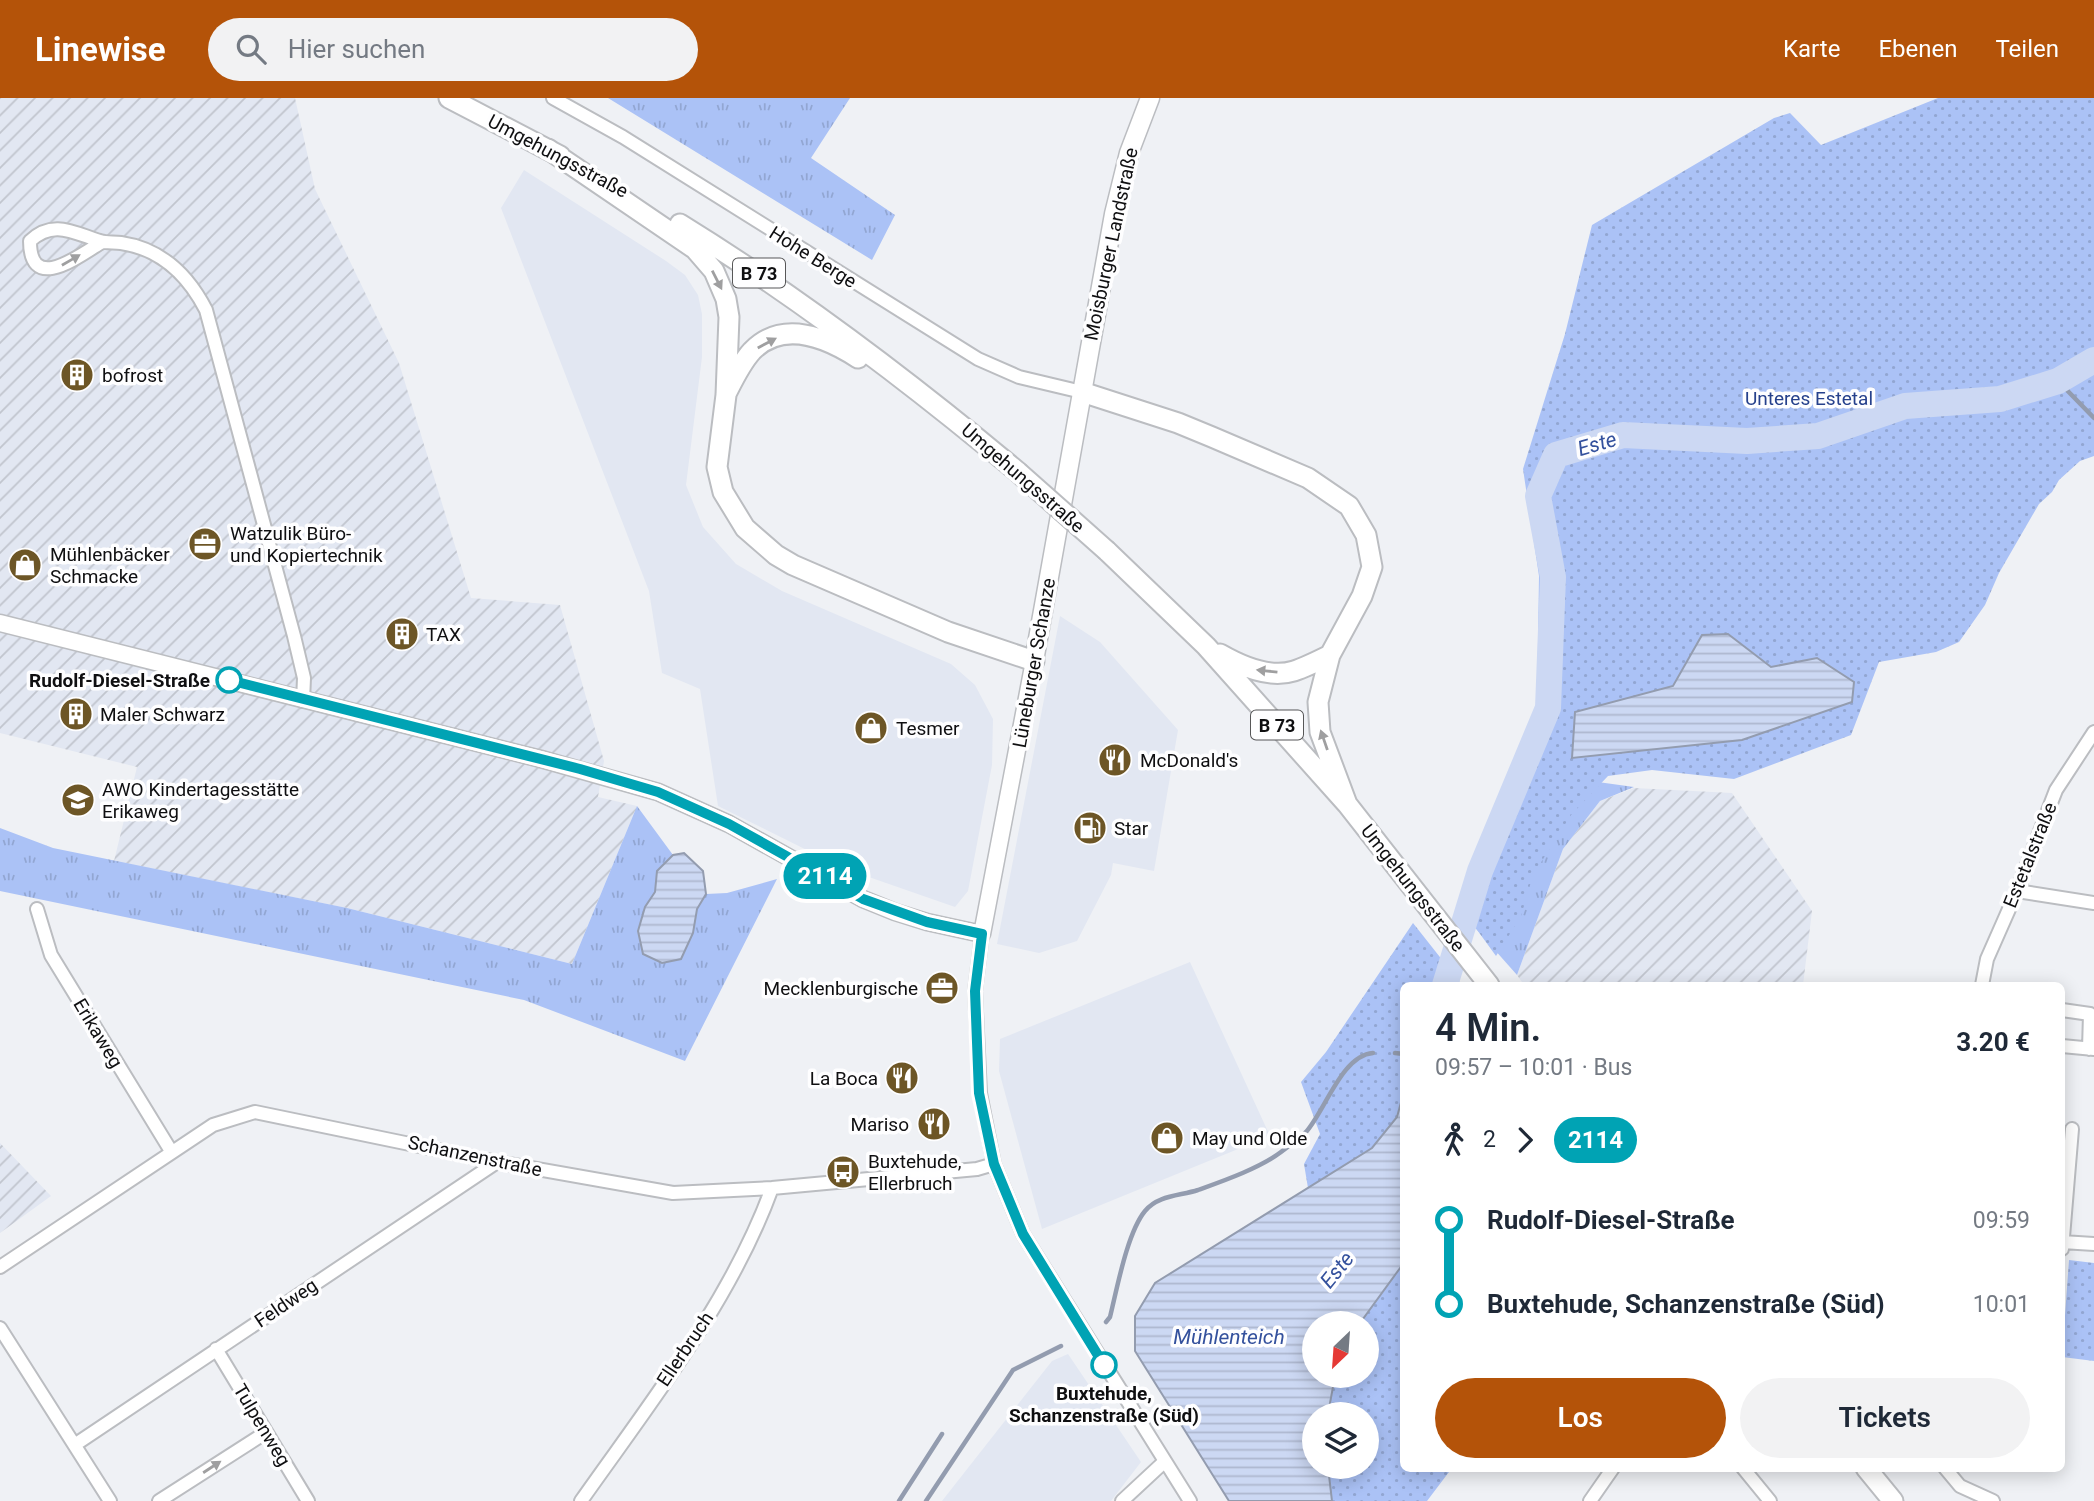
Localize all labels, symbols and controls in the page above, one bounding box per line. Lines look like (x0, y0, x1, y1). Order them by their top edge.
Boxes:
search box (208, 18, 698, 81)
text: Linewise (35, 30, 166, 69)
icon: search (232, 30, 270, 68)
text: Hier suchen (288, 34, 425, 64)
text: Karte (1783, 35, 1840, 63)
text: Ebenen (1878, 35, 1957, 63)
text: Teilen (1995, 35, 2059, 63)
street label: Umgehungsstraße (484, 109, 632, 203)
street label: Moisburger Landstraße (1079, 145, 1143, 343)
street label: Hohe Berge (765, 221, 861, 293)
one-way arrow (62, 254, 81, 266)
road number: B 73 (733, 258, 785, 288)
one-way arrow (710, 270, 722, 290)
one-way arrow (757, 337, 777, 349)
building icon: bofrost (58, 356, 96, 394)
place label: bofrost (102, 364, 163, 387)
park label: Unteres Estetal (1745, 387, 1873, 410)
street label: Umgehungsstraße (957, 418, 1089, 538)
water label: Este (1575, 427, 1620, 461)
place label: Watzulik Büro- und Kopiertechnik (230, 522, 383, 567)
office icon: Watzulik Büro- und Kopiertechnik (186, 525, 224, 563)
place label: Mühlenbäcker Schmacke (50, 543, 170, 588)
shop icon: Mühlenbäcker Schmacke (6, 546, 44, 584)
street label: Lüneburger Schanze (1008, 576, 1060, 750)
building icon: TAX (383, 615, 421, 653)
place label: TAX (426, 623, 461, 646)
one-way arrow (1256, 665, 1278, 676)
marker: Rudolf-Diesel-Straße (216, 667, 242, 693)
place label: Rudolf-Diesel-Straße (29, 669, 210, 692)
building icon: Maler Schwarz (57, 695, 95, 733)
place label: Maler Schwarz (100, 703, 225, 726)
shop icon: Tesmer (852, 709, 890, 747)
road number: B 73 (1251, 710, 1303, 740)
place label: Tesmer (896, 717, 960, 740)
one-way arrow (1318, 730, 1329, 751)
restaurant icon: McDonald's (1096, 741, 1134, 779)
place label: McDonald's (1140, 749, 1238, 772)
place label: AWO Kindertagesstätte Erikaweg (102, 778, 299, 823)
school or university icon: AWO Kindertagesstätte Erikaweg (59, 781, 97, 819)
street label: Estetalstraße (1998, 799, 2062, 911)
fuel station icon: Star (1071, 809, 1109, 847)
place label: Star (1114, 817, 1149, 840)
street label: Umgehungsstraße (1356, 820, 1470, 956)
line badge: 2114 (776, 853, 874, 899)
text: 2114 (797, 862, 853, 890)
office icon: Mecklenburgische (923, 969, 961, 1007)
place label: Mecklenburgische (764, 977, 918, 1000)
street label: Erikaweg (68, 994, 128, 1072)
text: 4 Min. (1435, 1006, 1541, 1050)
text: 3.20 € (1956, 1027, 2030, 1057)
text: 09:57 – 10:01 · Bus (1435, 1054, 1632, 1081)
restaurant icon: La Boca (883, 1059, 921, 1097)
place label: La Boca (810, 1067, 878, 1090)
restaurant icon: Mariso (915, 1105, 953, 1143)
place label: Mariso (850, 1113, 909, 1136)
shop icon: May und Olde (1148, 1119, 1186, 1157)
icon: walk (1435, 1121, 1473, 1159)
icon: forward (1506, 1121, 1544, 1159)
text: 2 (1483, 1126, 1496, 1153)
text: 2114 (1568, 1126, 1623, 1154)
place label: May und Olde (1192, 1127, 1307, 1150)
street label: Schanzenstraße (406, 1131, 544, 1181)
place label: Buxtehude, Ellerbruch (868, 1150, 962, 1195)
bus stop icon: Buxtehude, Ellerbruch (824, 1153, 862, 1191)
text: Rudolf-Diesel-Straße (1487, 1205, 1735, 1235)
text: 09:59 (1973, 1207, 2030, 1234)
water label: Este (1315, 1247, 1359, 1293)
street label: Feldweg (250, 1274, 322, 1332)
text: Buxtehude, Schanzenstraße (Süd) (1487, 1289, 1885, 1319)
text: 10:01 (1973, 1291, 2030, 1318)
street label: Ellerbruch (652, 1308, 718, 1390)
north arrow (1302, 1311, 1379, 1388)
map controls (1302, 1311, 1379, 1479)
water label: Mühlenteich (1173, 1325, 1285, 1349)
marker: Buxtehude, Schanzenstraße (Süd) (1091, 1352, 1117, 1378)
button: Los (1435, 1378, 1726, 1458)
button: Tickets (1740, 1378, 2030, 1458)
street label: Tulpenweg (228, 1380, 296, 1470)
place label: Buxtehude, Schanzenstraße (Süd) (1009, 1382, 1199, 1427)
button: layers (1302, 1402, 1379, 1479)
one-way arrow (203, 1461, 222, 1474)

